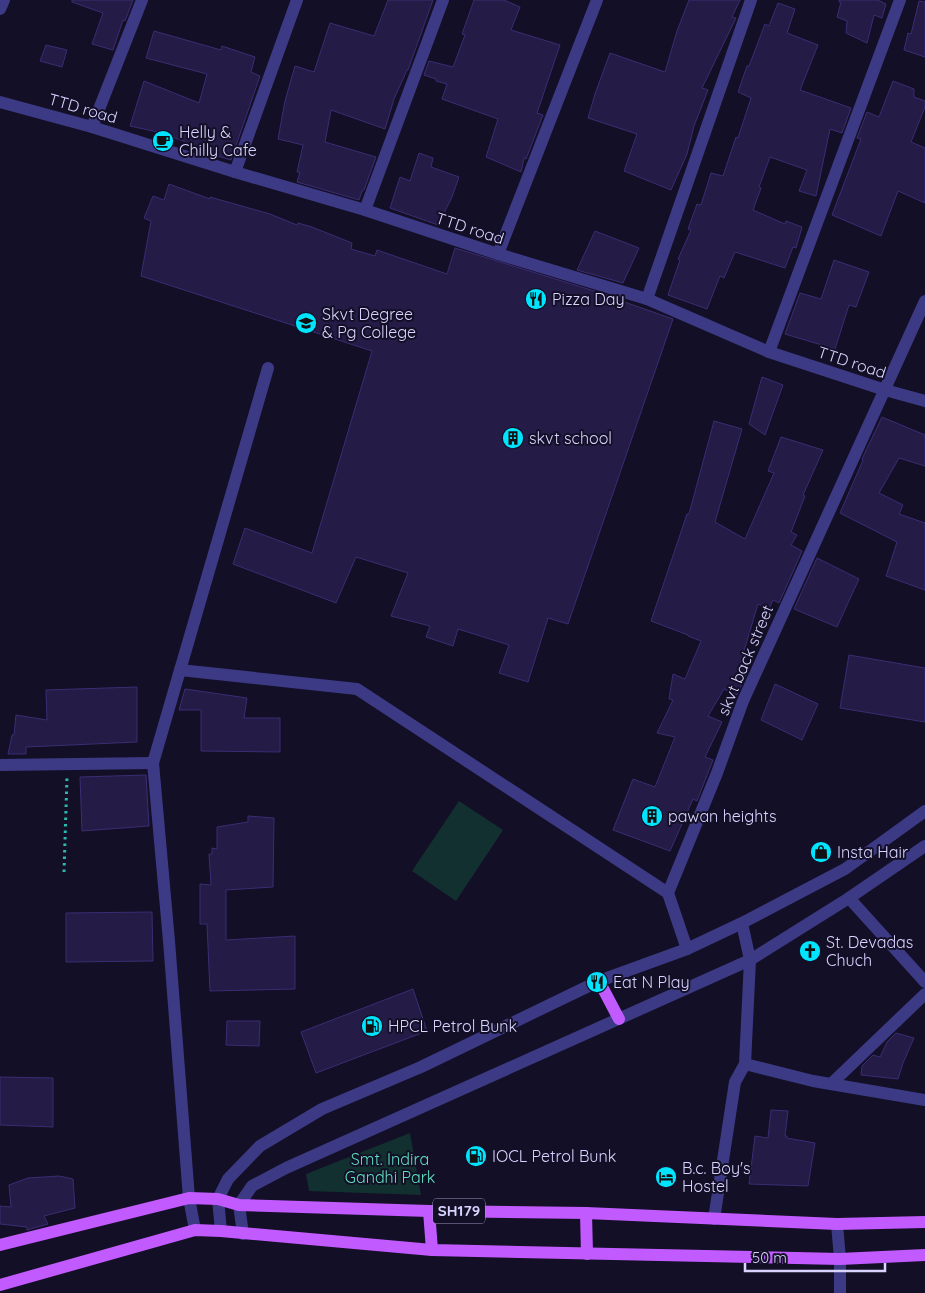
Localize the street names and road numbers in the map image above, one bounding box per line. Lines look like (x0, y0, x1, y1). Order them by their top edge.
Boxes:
street label: TTD road (46, 89, 120, 127)
street label: TTD road (433, 208, 507, 248)
street label: TTD road (815, 342, 889, 382)
street label: skvt back street (713, 602, 777, 718)
road number: SH179 (433, 1198, 485, 1224)

